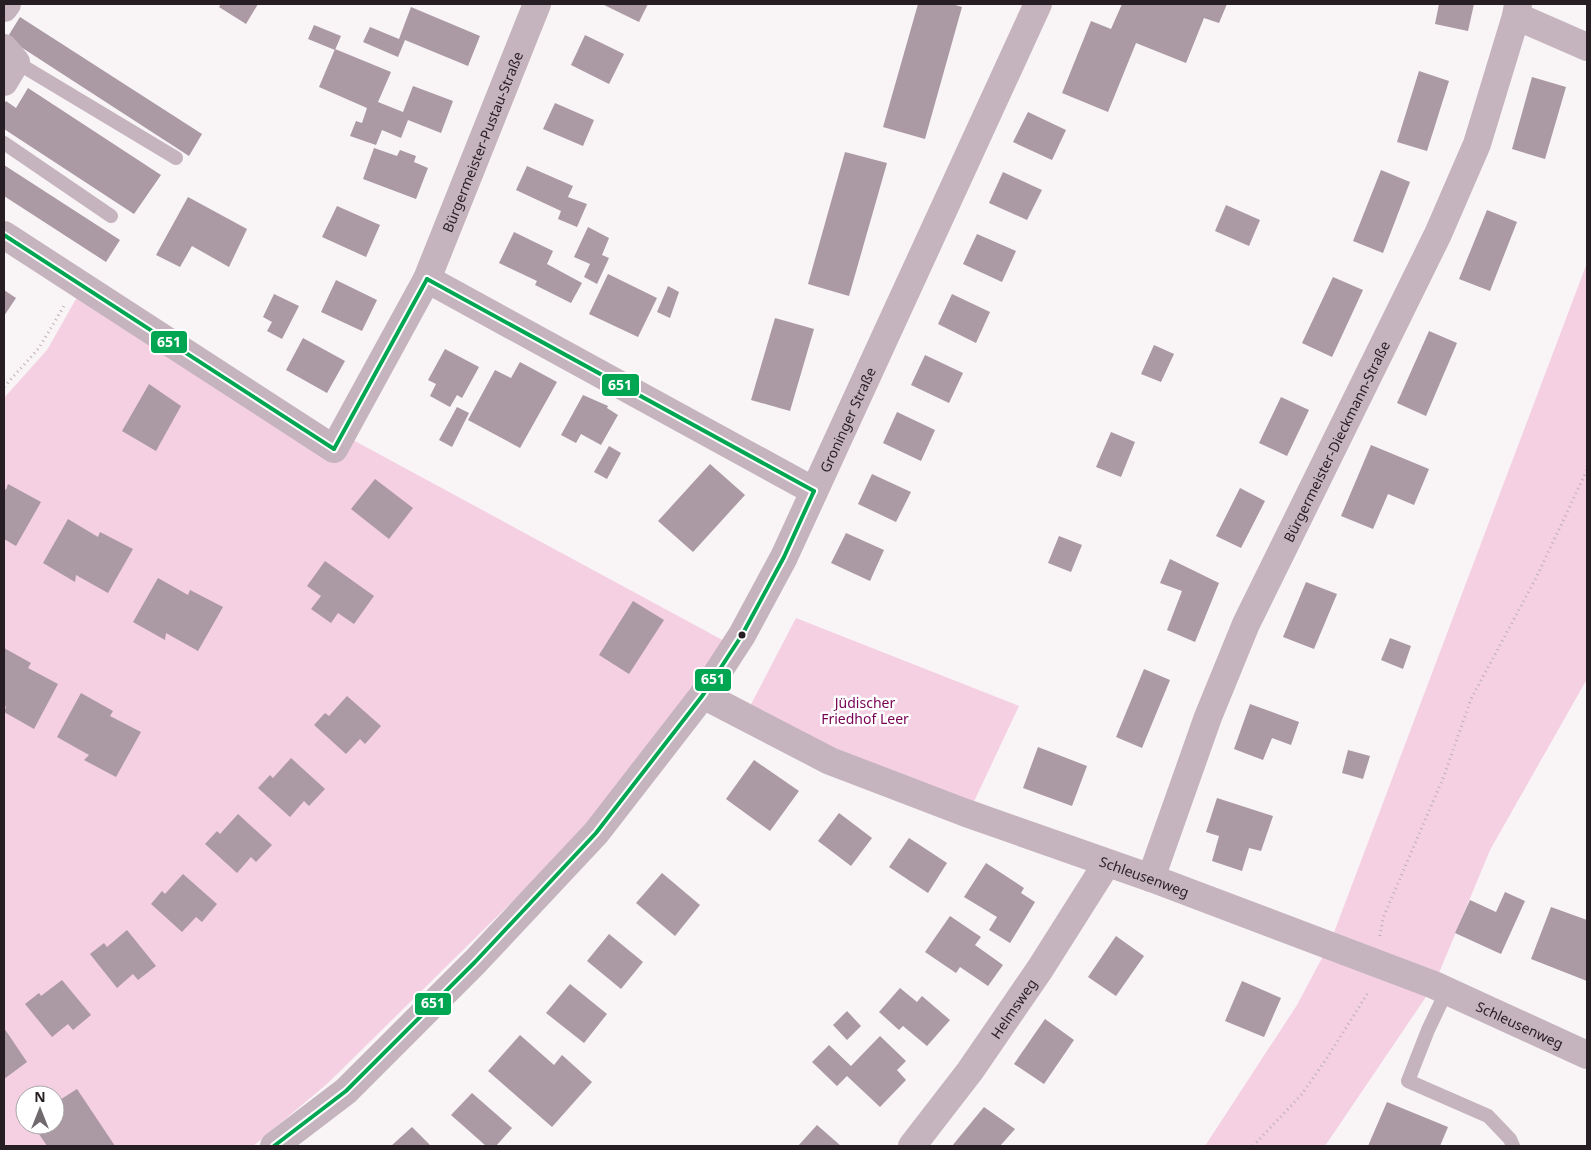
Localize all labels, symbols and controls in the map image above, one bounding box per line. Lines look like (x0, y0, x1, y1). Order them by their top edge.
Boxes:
street label: Bürgermeister-Pustau-Straße (437, 48, 527, 235)
line badge: 651 (150, 330, 188, 354)
text: 651 (157, 332, 181, 351)
street label: Bürgermeister-Dieckmann-Straße (1278, 337, 1394, 545)
street label: Groninger Straße (815, 364, 880, 475)
line badge: 651 (601, 373, 640, 397)
text: 651 (608, 375, 632, 394)
unlabelled marker (737, 630, 747, 640)
line badge: 651 (694, 668, 732, 692)
text: 651 (701, 669, 725, 688)
park label: Jüdischer Friedhof Leer (821, 693, 909, 728)
street label: Schleusenweg (1097, 851, 1192, 901)
street label: Helmsweg (986, 974, 1041, 1042)
line badge: 651 (414, 992, 452, 1016)
text: 651 (421, 993, 445, 1012)
street label: Schleusenweg (1473, 996, 1567, 1053)
north arrow (15, 1085, 65, 1135)
text: N (34, 1087, 46, 1106)

